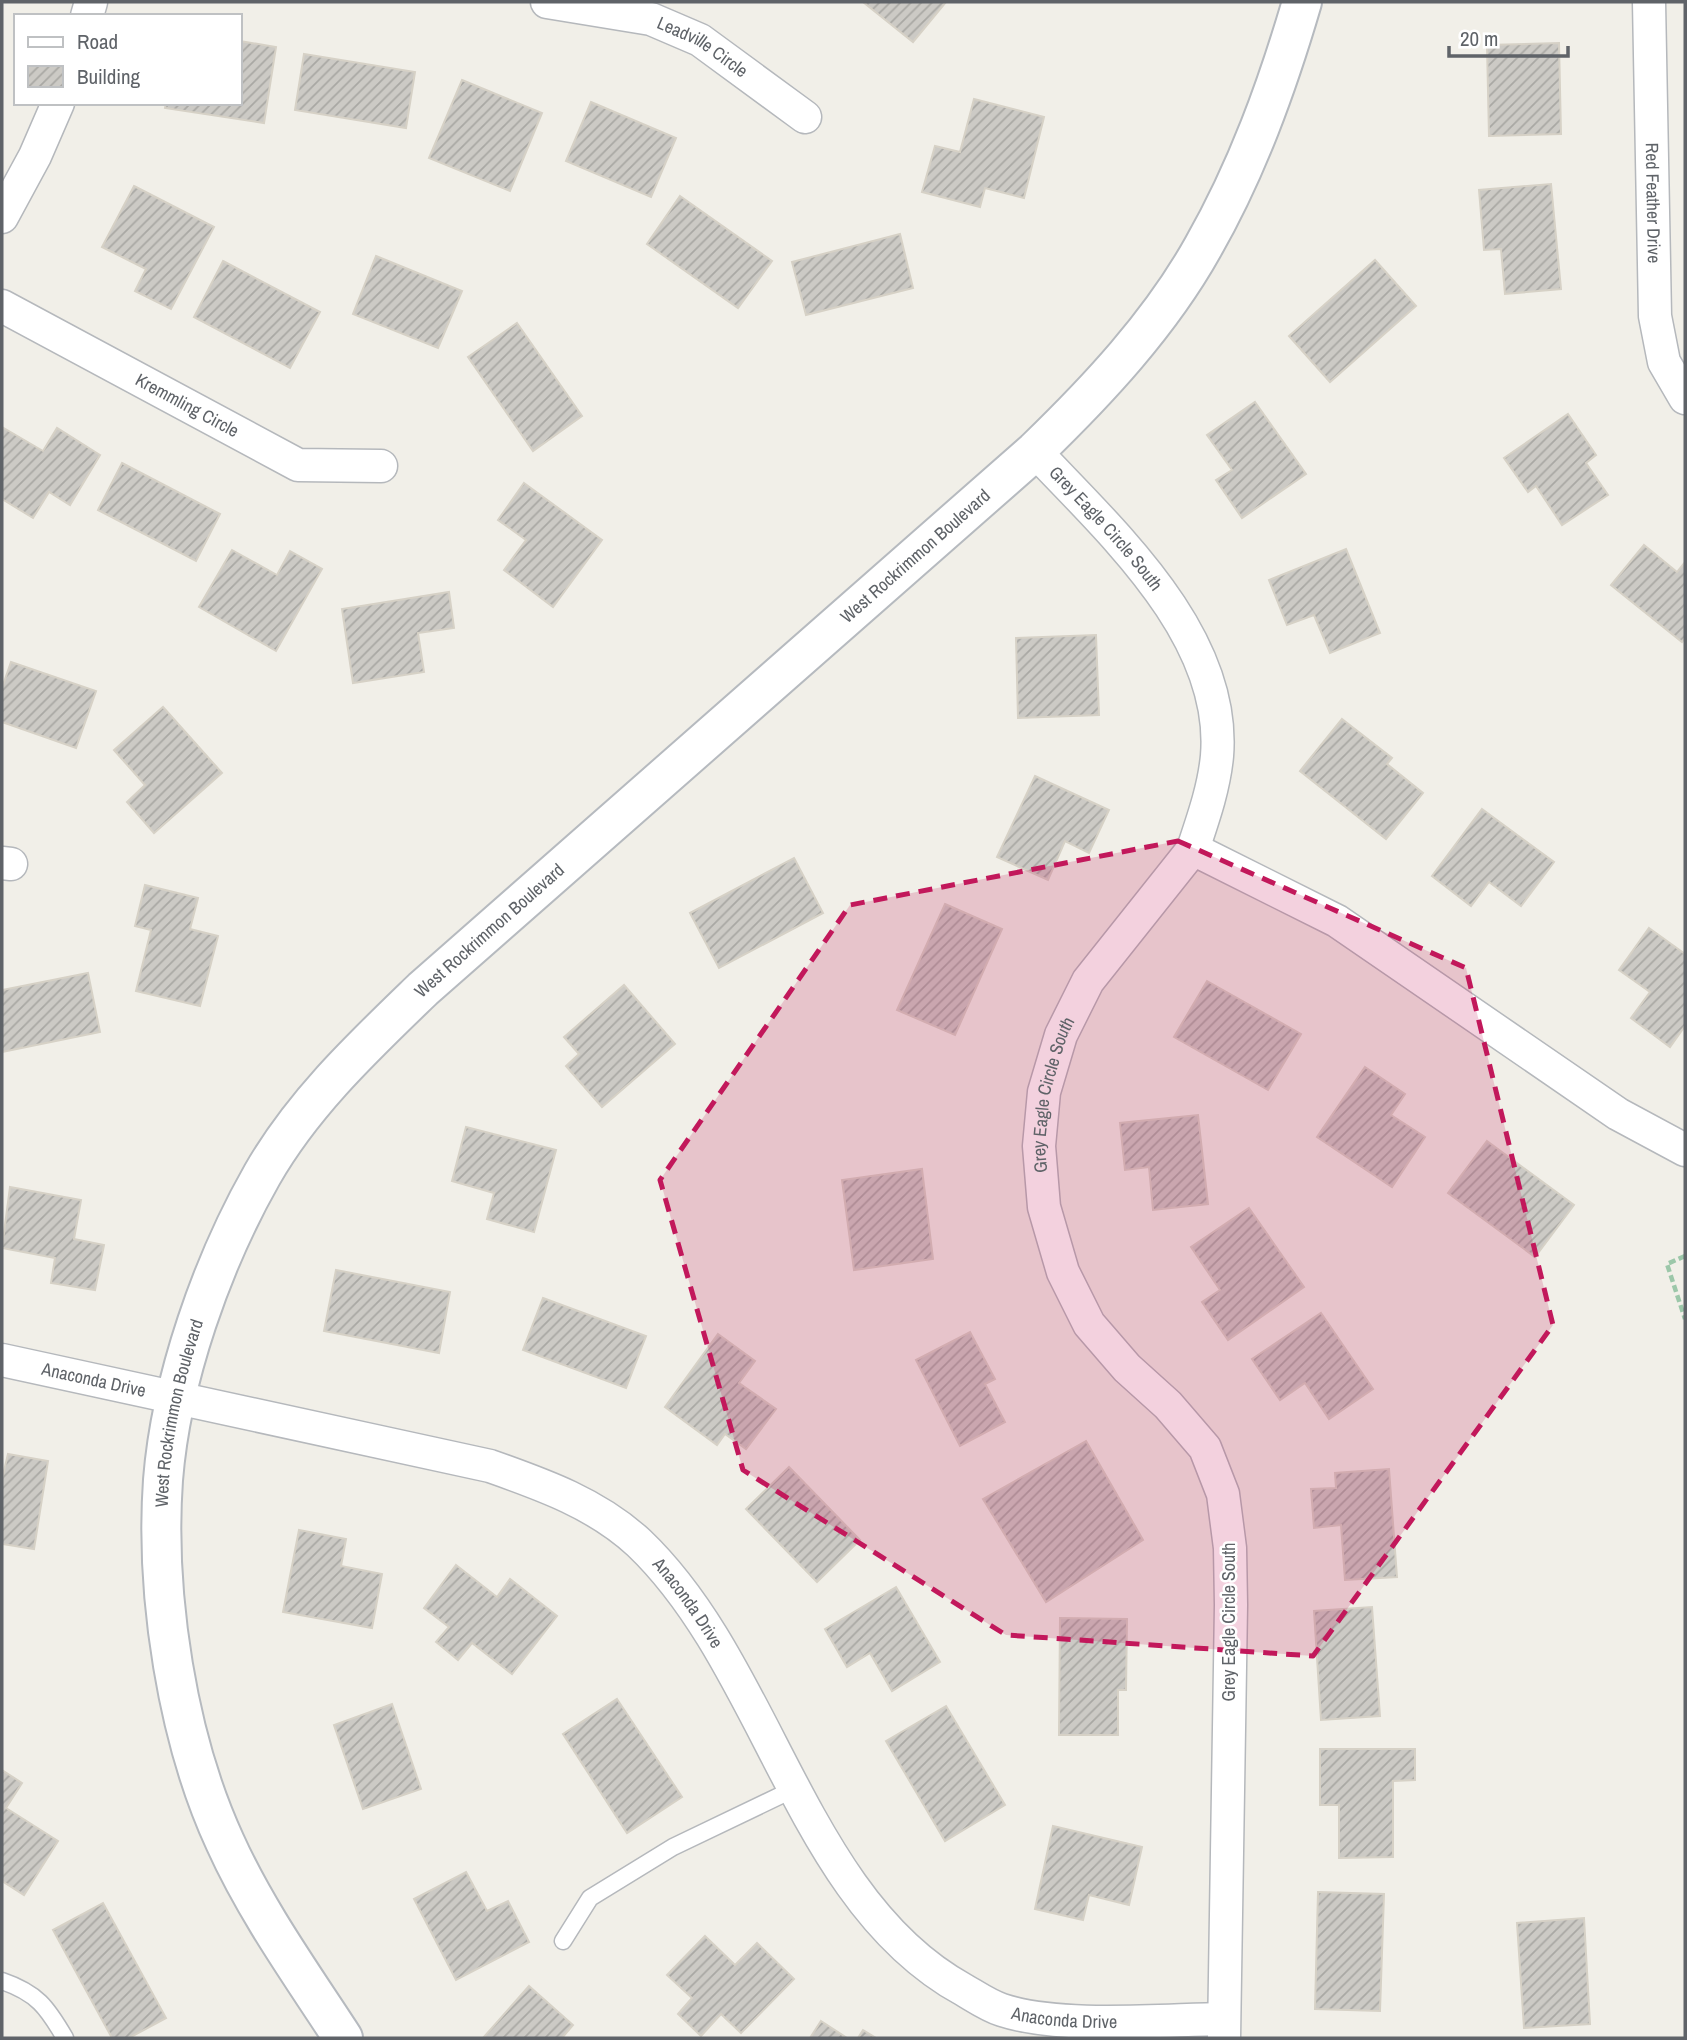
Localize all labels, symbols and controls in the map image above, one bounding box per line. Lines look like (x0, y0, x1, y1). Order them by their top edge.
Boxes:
street label: Leadville Circle (653, 10, 753, 83)
legend (14, 14, 242, 105)
scale bar (1449, 14, 1568, 58)
text: 20 m (1460, 24, 1498, 53)
text: Road (77, 27, 118, 56)
text: Building (77, 62, 141, 91)
street label: Red Feather Drive (1640, 142, 1667, 264)
street label: Kremmling Circle (131, 367, 243, 443)
street label: Grey Eagle Circle South (1044, 460, 1169, 596)
street label: West Rockrimmon Boulevard (835, 483, 995, 629)
street label: West Rockrimmon Boulevard (409, 857, 569, 1003)
street label: Grey Eagle Circle South (1026, 1012, 1080, 1174)
street label: West Rockrimmon Boulevard (149, 1316, 209, 1508)
street label: Anaconda Drive (39, 1356, 148, 1403)
street label: Grey Eagle Circle South (1216, 1542, 1241, 1702)
street label: Anaconda Drive (647, 1551, 729, 1653)
street label: Anaconda Drive (1008, 2000, 1117, 2034)

